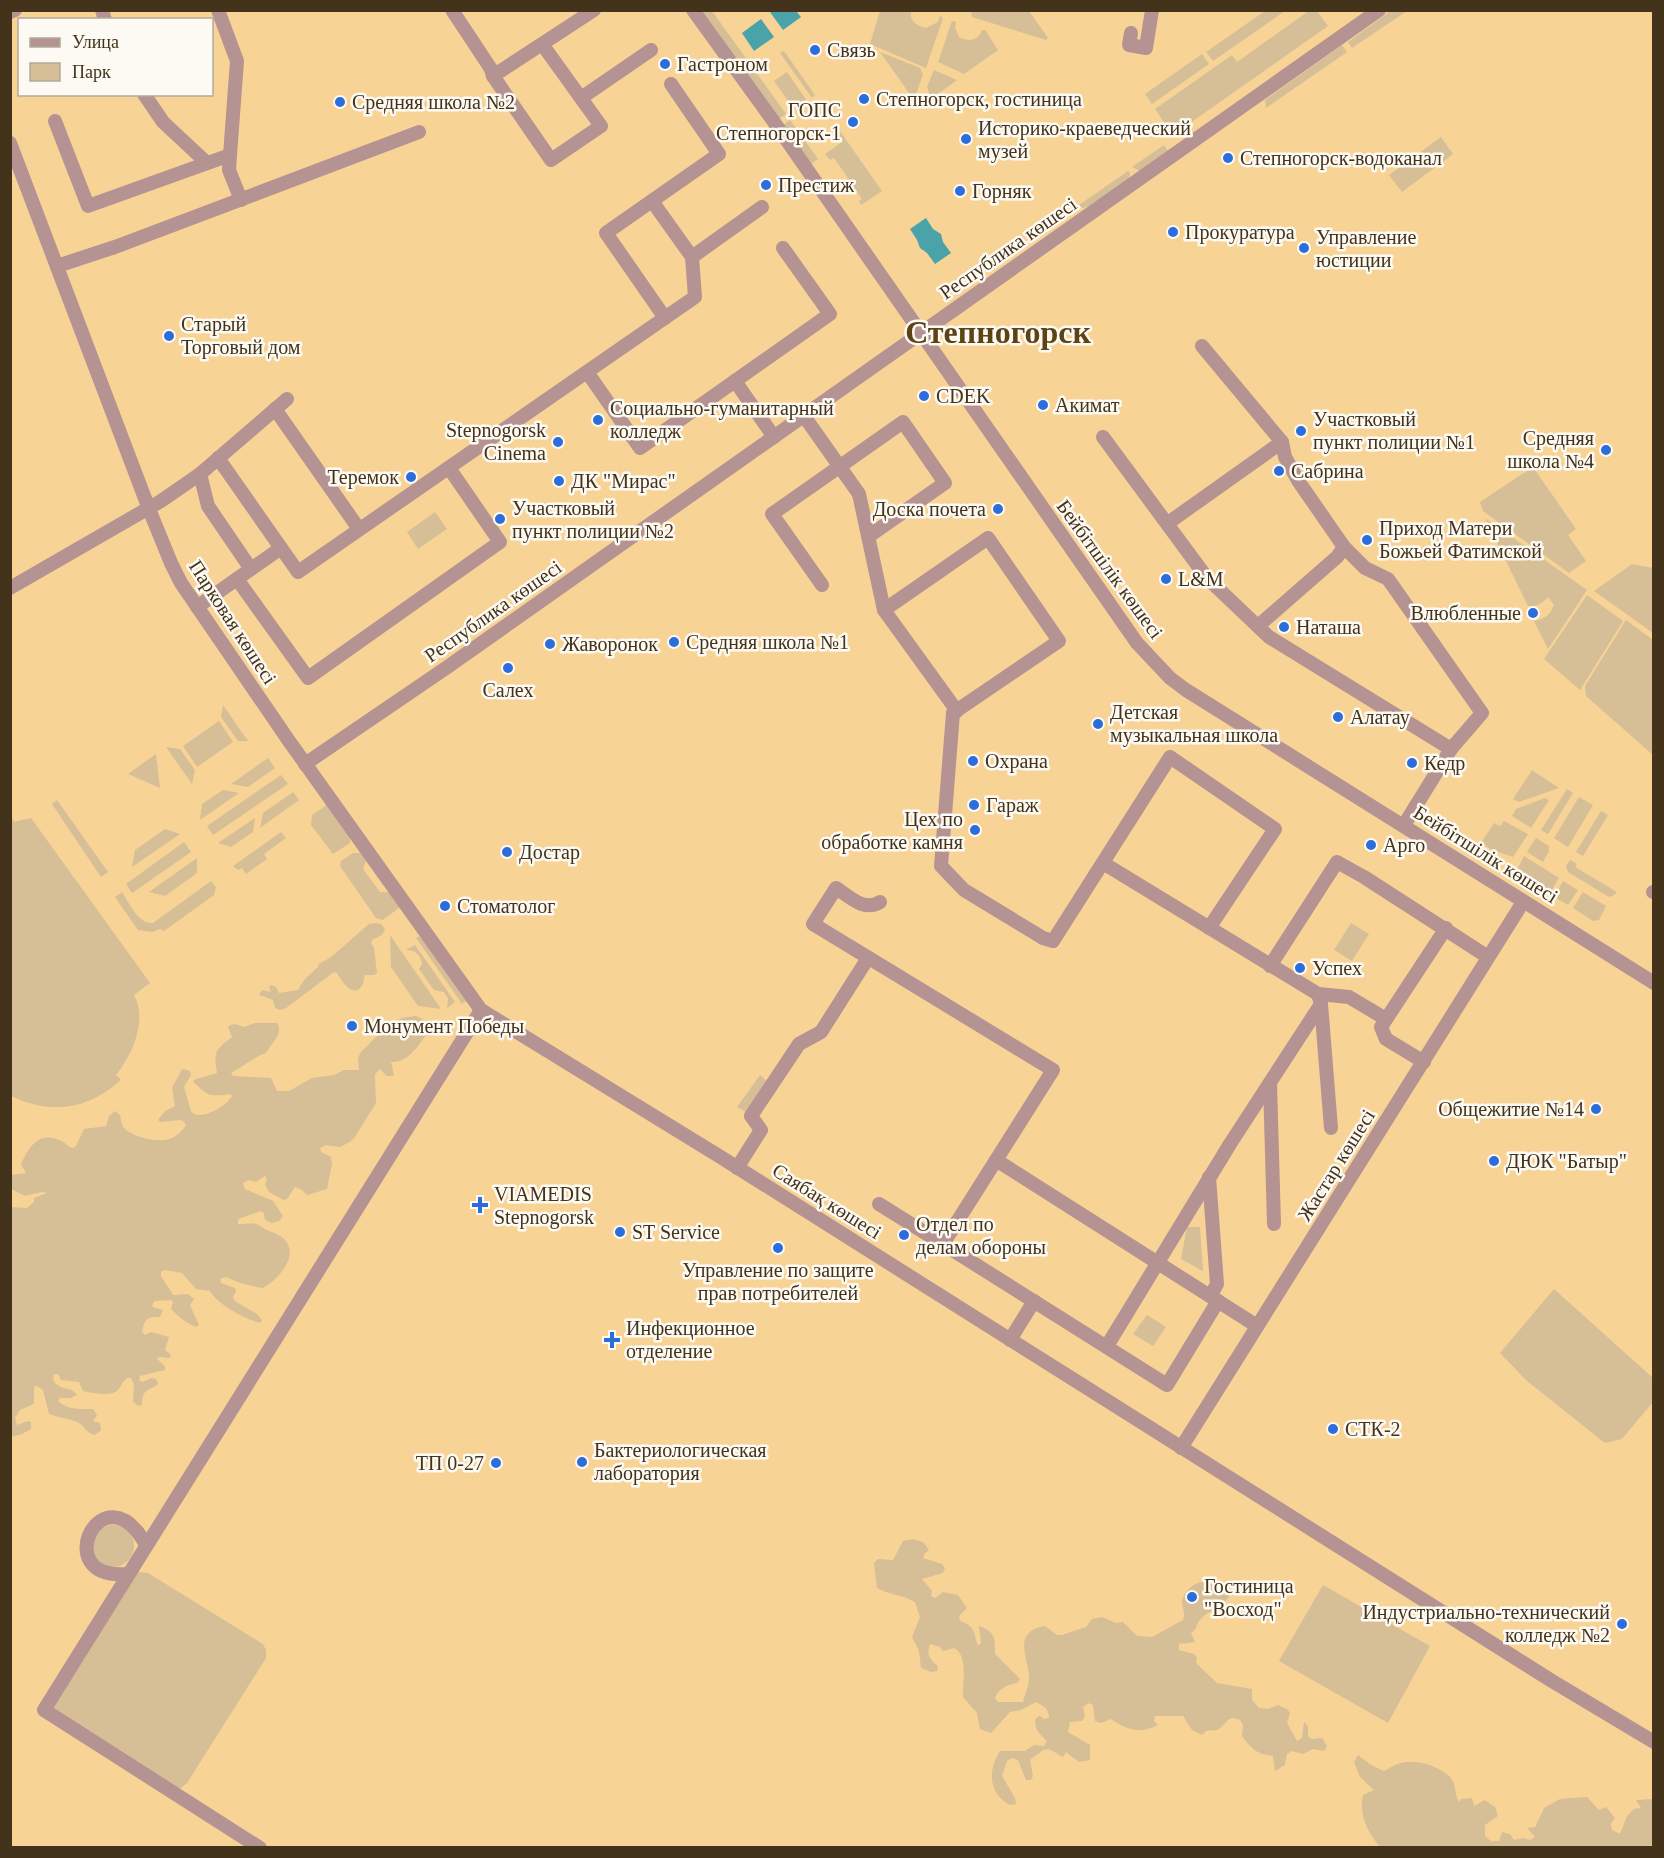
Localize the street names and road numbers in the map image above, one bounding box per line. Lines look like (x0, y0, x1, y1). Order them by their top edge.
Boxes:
street label: Республика көшесі (935, 192, 1082, 304)
street label: Бейбітшілік көшесі (1052, 496, 1168, 643)
street label: Республика көшесі (420, 555, 567, 667)
street label: Парковая көшесі (184, 556, 281, 689)
street label: Бейбітшілік көшесі (1410, 801, 1562, 907)
street label: Жастар көшесі (1293, 1105, 1380, 1225)
street label: Саябақ көшесі (768, 1159, 886, 1244)

